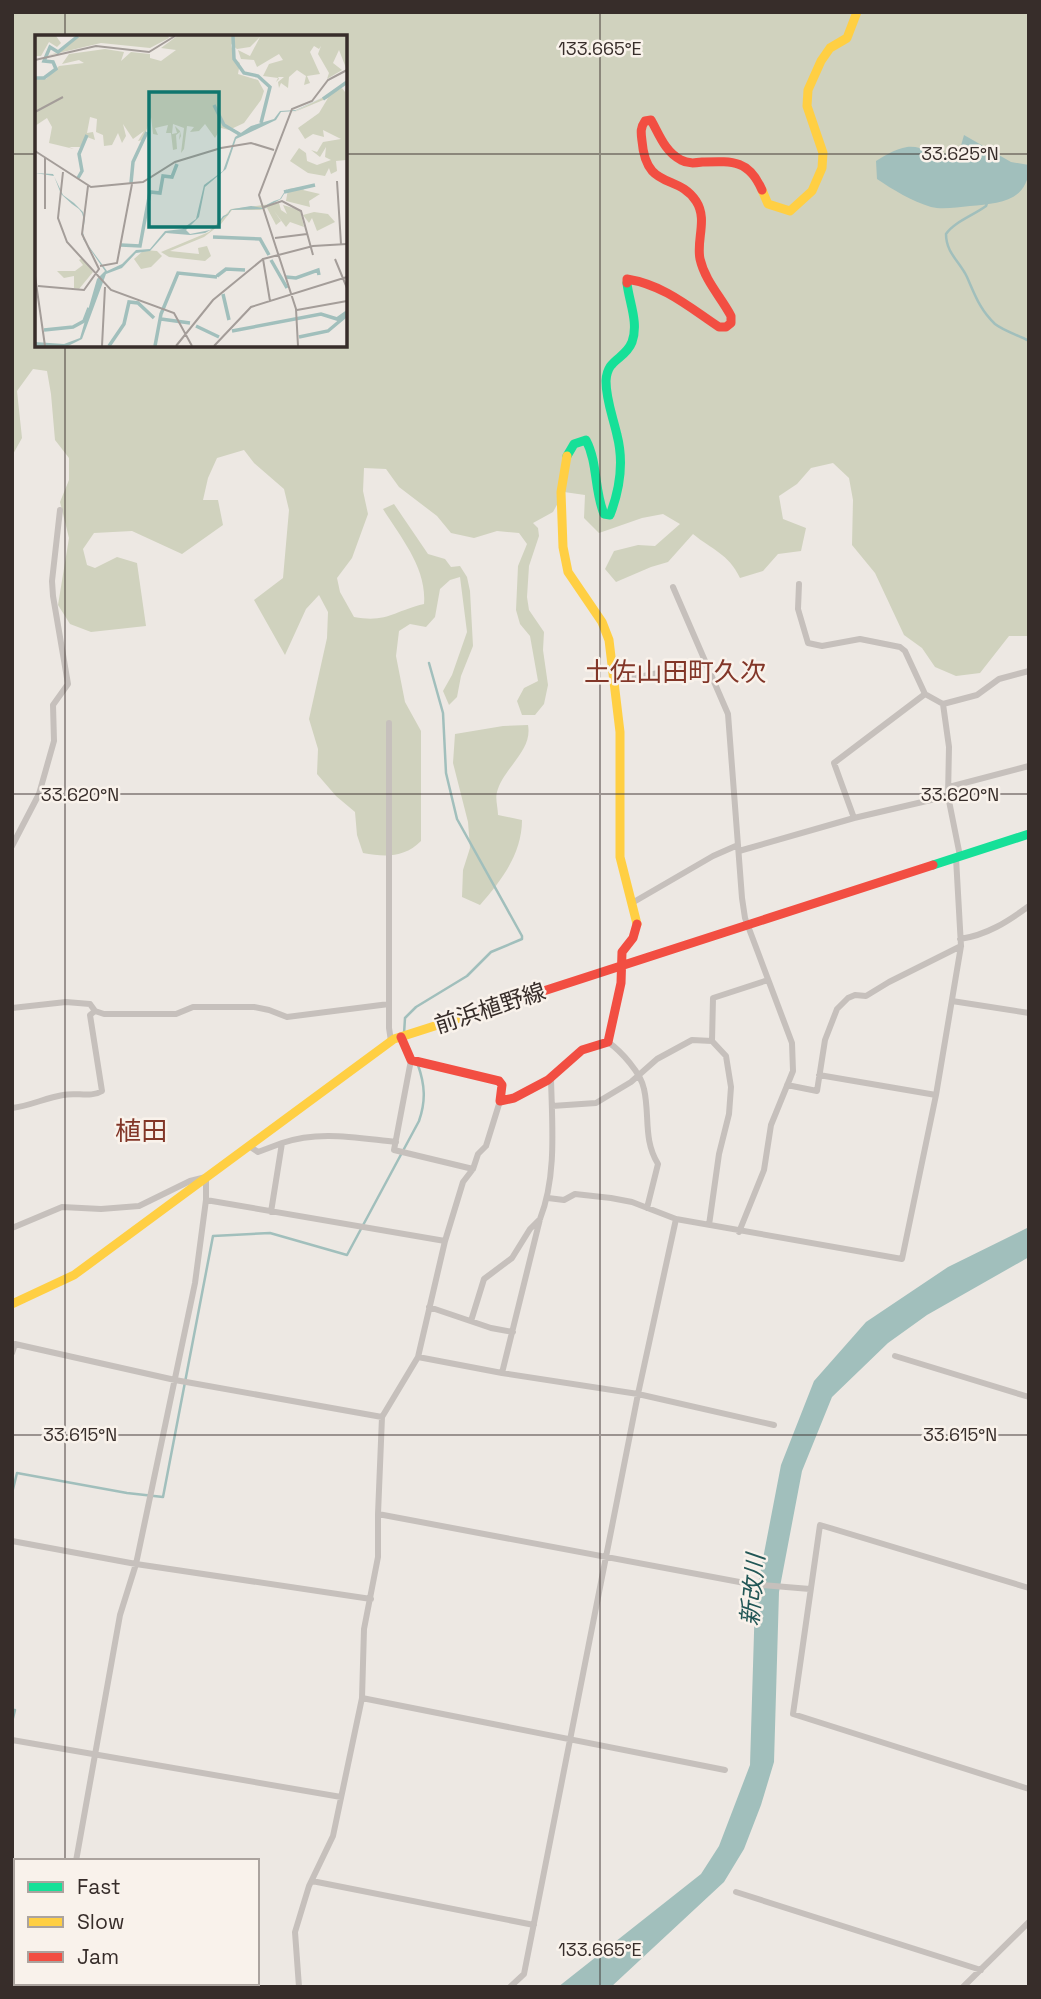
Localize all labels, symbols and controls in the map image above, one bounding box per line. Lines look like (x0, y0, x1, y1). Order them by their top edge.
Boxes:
inset map (35, 35, 346, 346)
text: 133.665°E (558, 37, 642, 60)
text: 33.625°N (921, 142, 999, 165)
district label: 土佐山田町久次 (584, 655, 766, 689)
text: 33.620°N (41, 783, 119, 806)
text: 33.620°N (921, 783, 999, 806)
street label: 前浜植野線 (431, 976, 549, 1040)
district label: 植田 (115, 1114, 167, 1148)
text: 33.615°N (43, 1423, 117, 1446)
text: 33.615°N (923, 1423, 997, 1446)
water label: 新改川 (734, 1550, 771, 1627)
legend (14, 1859, 259, 1985)
text: Fast (77, 1873, 121, 1900)
text: Slow (77, 1908, 125, 1935)
text: 133.665°E (558, 1938, 642, 1961)
text: Jam (77, 1943, 119, 1970)

